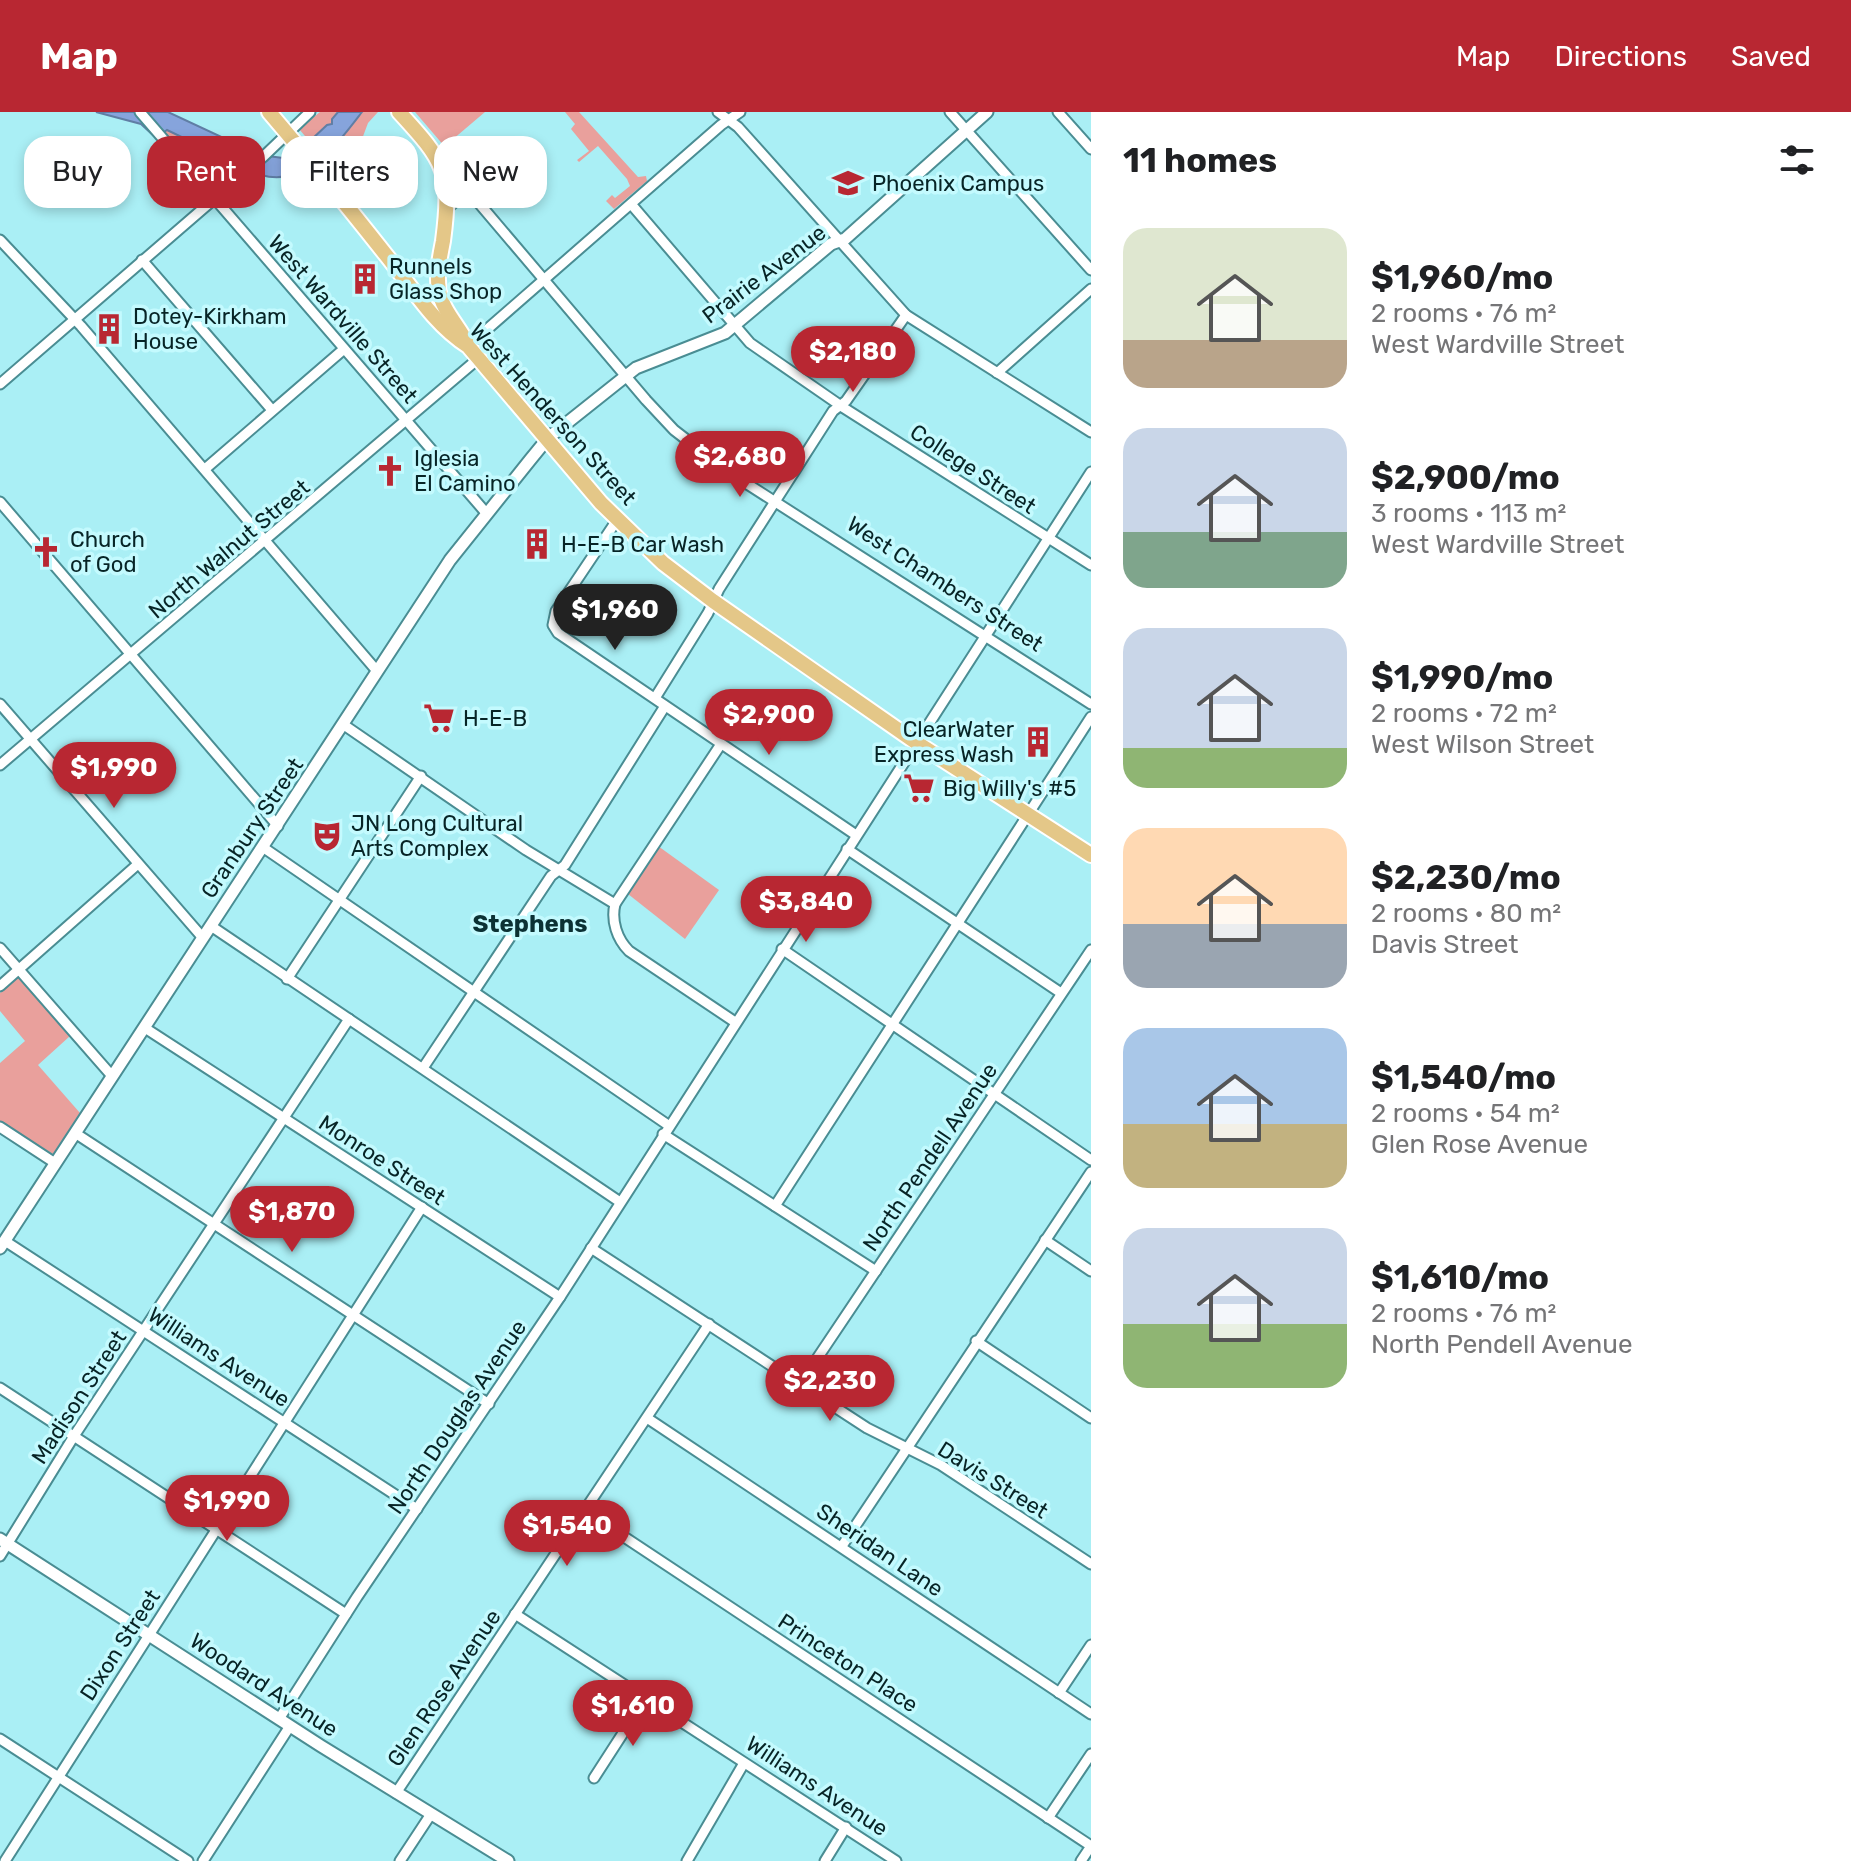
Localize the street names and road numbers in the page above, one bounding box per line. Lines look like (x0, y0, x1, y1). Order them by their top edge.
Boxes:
street label: Prairie Avenue (697, 219, 831, 329)
street label: West Wardville Street (263, 229, 424, 409)
street label: West Henderson Street (464, 317, 642, 511)
street label: College Street (905, 418, 1041, 520)
street label: North Walnut Street (143, 473, 315, 624)
street label: West Chambers Street (842, 510, 1048, 658)
street label: Granbury Street (195, 752, 309, 903)
street label: North Pendell Avenue (857, 1058, 1003, 1256)
street label: Monroe Street (314, 1109, 451, 1211)
street label: Williams Avenue (143, 1301, 295, 1413)
street label: North Douglas Avenue (382, 1315, 532, 1519)
street label: Madison Street (26, 1325, 133, 1469)
street label: Davis Street (933, 1435, 1053, 1525)
street label: Sheridan Lane (811, 1498, 949, 1602)
street label: Dixon Street (74, 1584, 166, 1706)
street label: Glen Rose Avenue (381, 1604, 507, 1772)
street label: Princeton Place (773, 1608, 923, 1718)
street label: Woodard Avenue (185, 1627, 343, 1743)
street label: Williams Avenue (741, 1730, 893, 1842)

